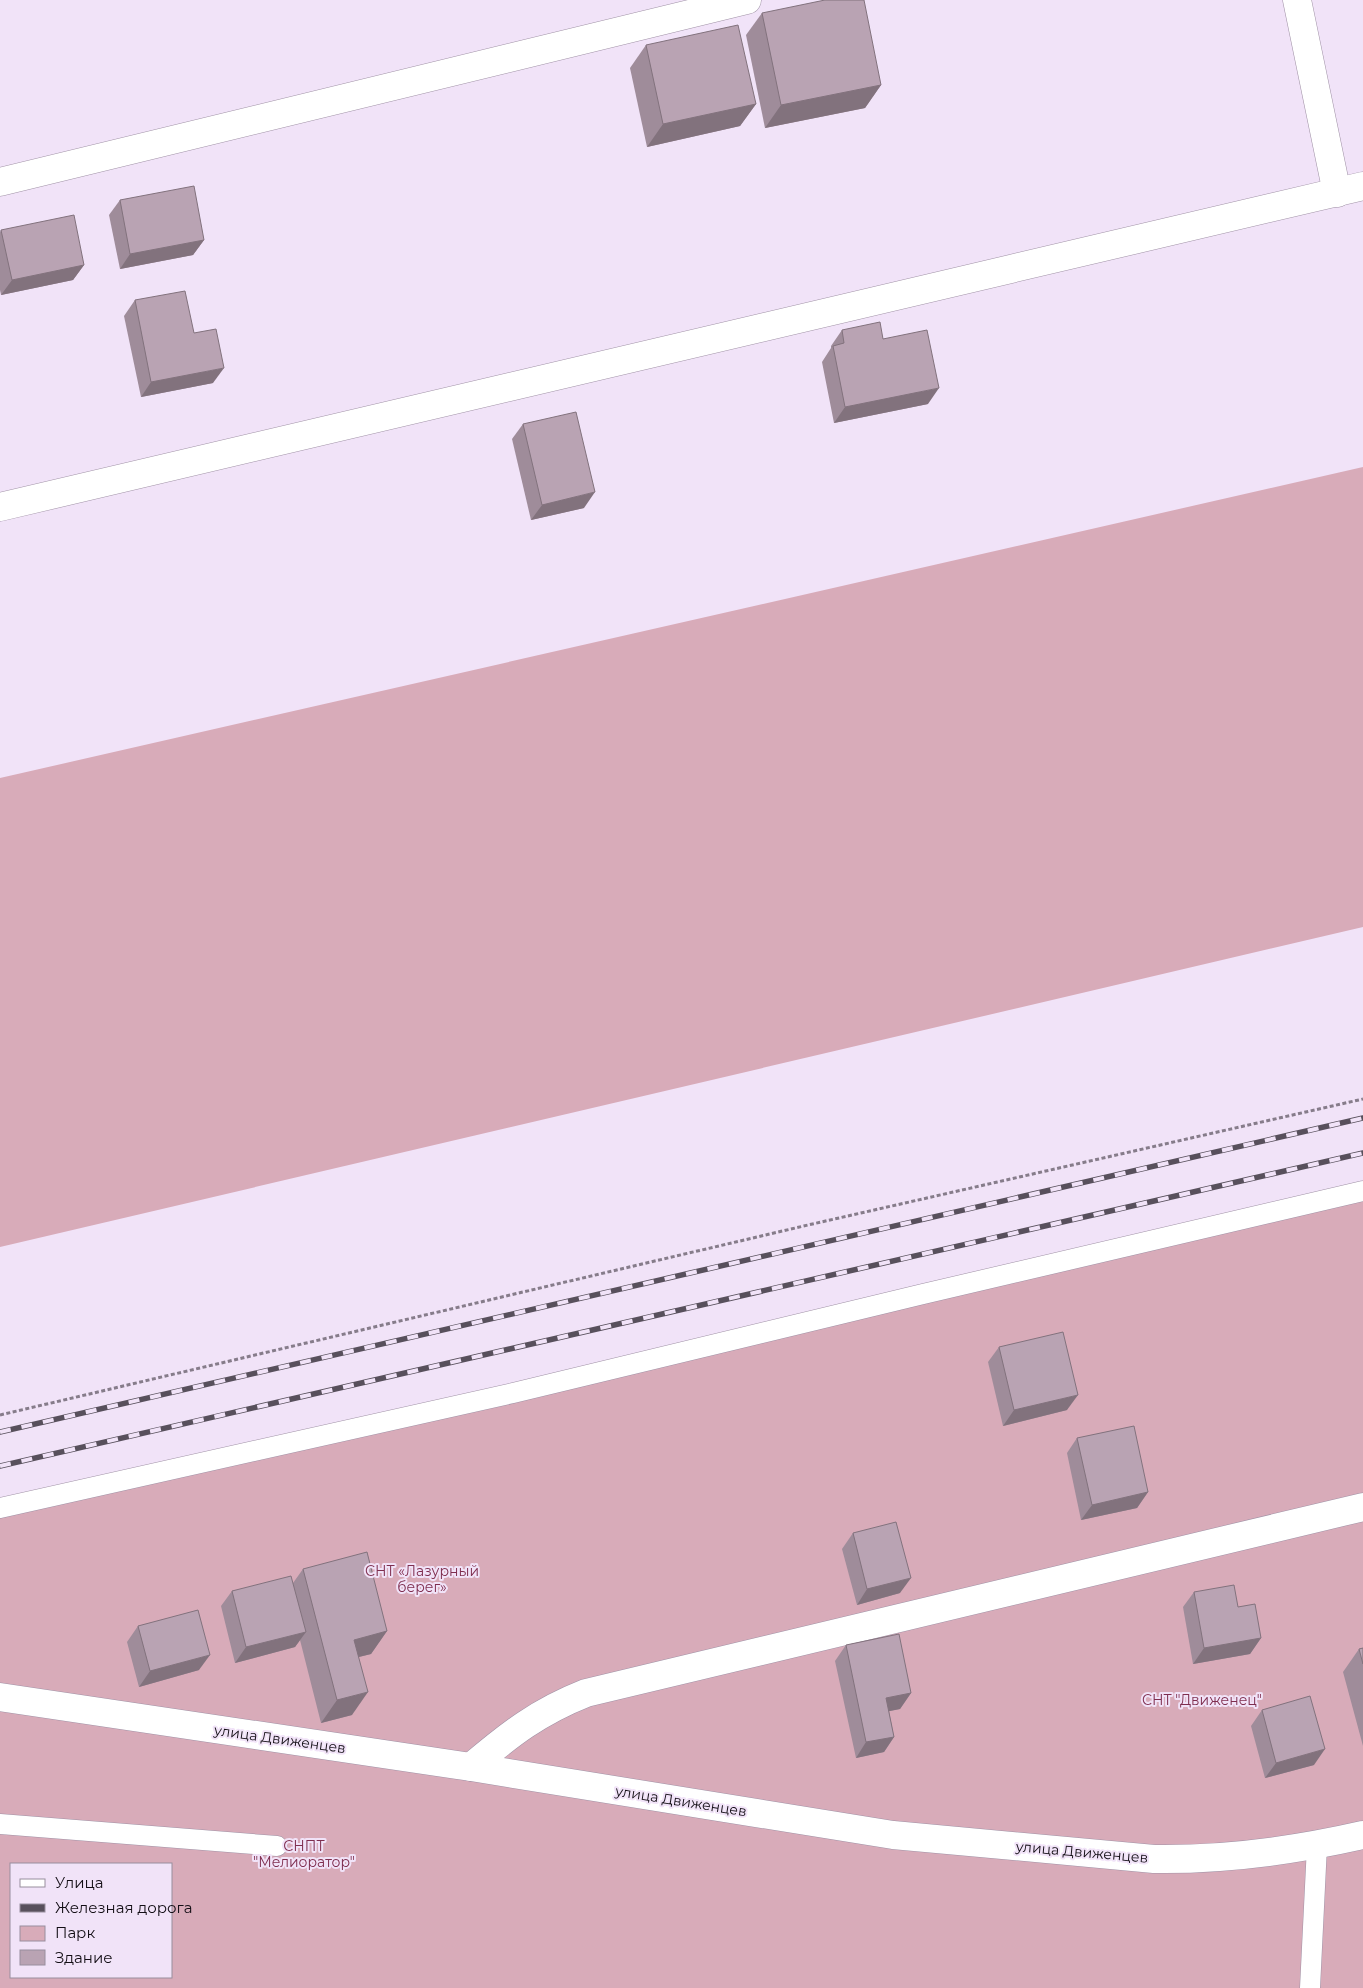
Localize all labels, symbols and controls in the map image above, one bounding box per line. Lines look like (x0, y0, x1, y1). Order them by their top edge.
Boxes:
park label: СНТ «Лазурный берег» (365, 1562, 479, 1596)
park label: СНТ "Движенец" (1142, 1691, 1262, 1709)
street label: улица Движенцев (212, 1721, 347, 1757)
street label: улица Движенцев (613, 1782, 748, 1820)
park label: СНПТ "Мелиоратор" (253, 1837, 355, 1871)
street label: улица Движенцев (1014, 1837, 1149, 1867)
legend (10, 1863, 172, 1978)
text: Улица (55, 1873, 103, 1892)
text: Железная дорога (55, 1898, 192, 1917)
text: Парк (55, 1923, 95, 1942)
text: Здание (55, 1948, 113, 1967)

